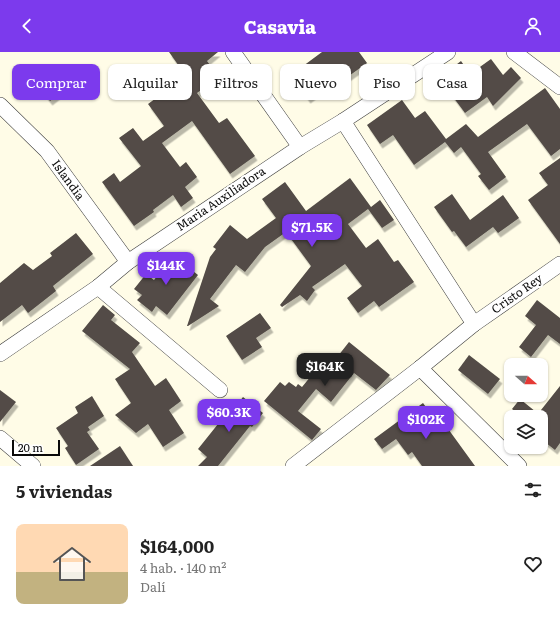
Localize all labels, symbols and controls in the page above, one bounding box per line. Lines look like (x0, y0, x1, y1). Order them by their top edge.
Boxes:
text: Casavia (244, 13, 316, 40)
icon: back (16, 15, 38, 37)
icon: person (522, 15, 544, 37)
chip: Comprar (12, 64, 100, 100)
chip: Alquilar (108, 64, 192, 100)
chip: Filtros (200, 64, 272, 100)
chip: Nuevo (280, 64, 351, 100)
chip: Piso (359, 64, 415, 100)
chip: Casa (423, 64, 482, 100)
street label: Islandia (48, 155, 90, 204)
street label: Maria Auxiliadora (172, 161, 269, 235)
pin: $71.5K (279, 214, 345, 248)
text: $71.5K (291, 217, 333, 236)
pin: $144K (138, 252, 194, 286)
text: $144K (147, 255, 185, 274)
street label: Cristo Rey (487, 269, 546, 317)
pin: $164K (297, 353, 353, 387)
text: $164K (306, 356, 344, 375)
north arrow (504, 358, 548, 402)
map controls (504, 358, 548, 454)
pin: $60.3K (196, 399, 262, 433)
text: $60.3K (206, 402, 252, 421)
pin: $102K (398, 406, 454, 440)
text: $102K (407, 409, 445, 428)
button: layers (504, 410, 548, 454)
scale bar (12, 438, 60, 457)
text: 20 m (18, 439, 43, 455)
text: 5 viviendas (16, 478, 112, 503)
icon: filters (522, 479, 544, 501)
text: $164,000 (140, 533, 214, 558)
icon: home (48, 540, 96, 588)
icon: heart (522, 553, 544, 575)
text: 4 hab. · 140 m² (140, 558, 226, 577)
text: Dalí (140, 577, 166, 596)

